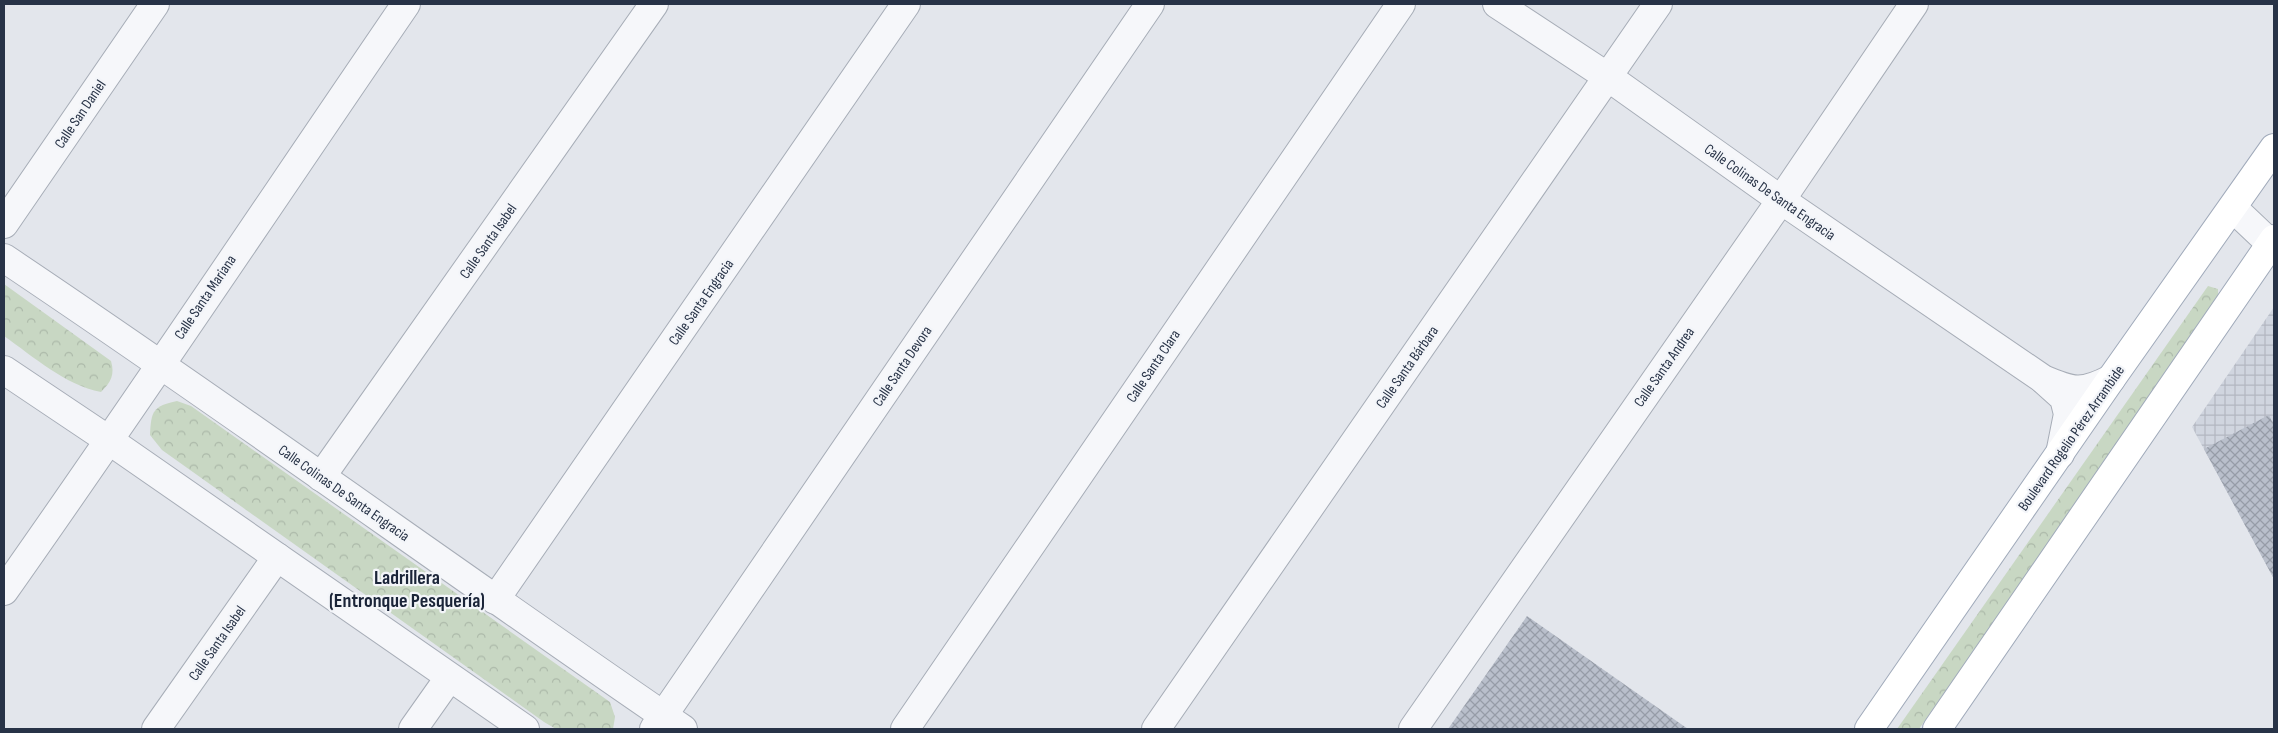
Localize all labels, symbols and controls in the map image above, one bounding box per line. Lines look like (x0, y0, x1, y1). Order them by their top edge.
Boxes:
street label: Calle San Daniel (50, 76, 110, 152)
street label: Calle Colinas De Santa Engracia (1700, 140, 1839, 245)
street label: Calle Santa Isabel (456, 200, 521, 283)
street label: Calle Santa Mariana (170, 251, 241, 343)
street label: Calle Santa Engracia (665, 255, 738, 349)
street label: Calle Santa Devora (868, 322, 936, 410)
street label: Calle Santa Bárbara (1372, 322, 1443, 412)
street label: Calle Santa Andrea (1630, 323, 1699, 411)
street label: Calle Santa Clara (1122, 326, 1185, 406)
street label: Boulevard Rogelio Pérez Arrambide (2014, 362, 2129, 515)
street label: Calle Colinas De Santa Engracia (274, 441, 413, 546)
district label: Ladrillera (Entronque Pesquería) (329, 566, 485, 613)
street label: Calle Santa Isabel (185, 602, 250, 685)

